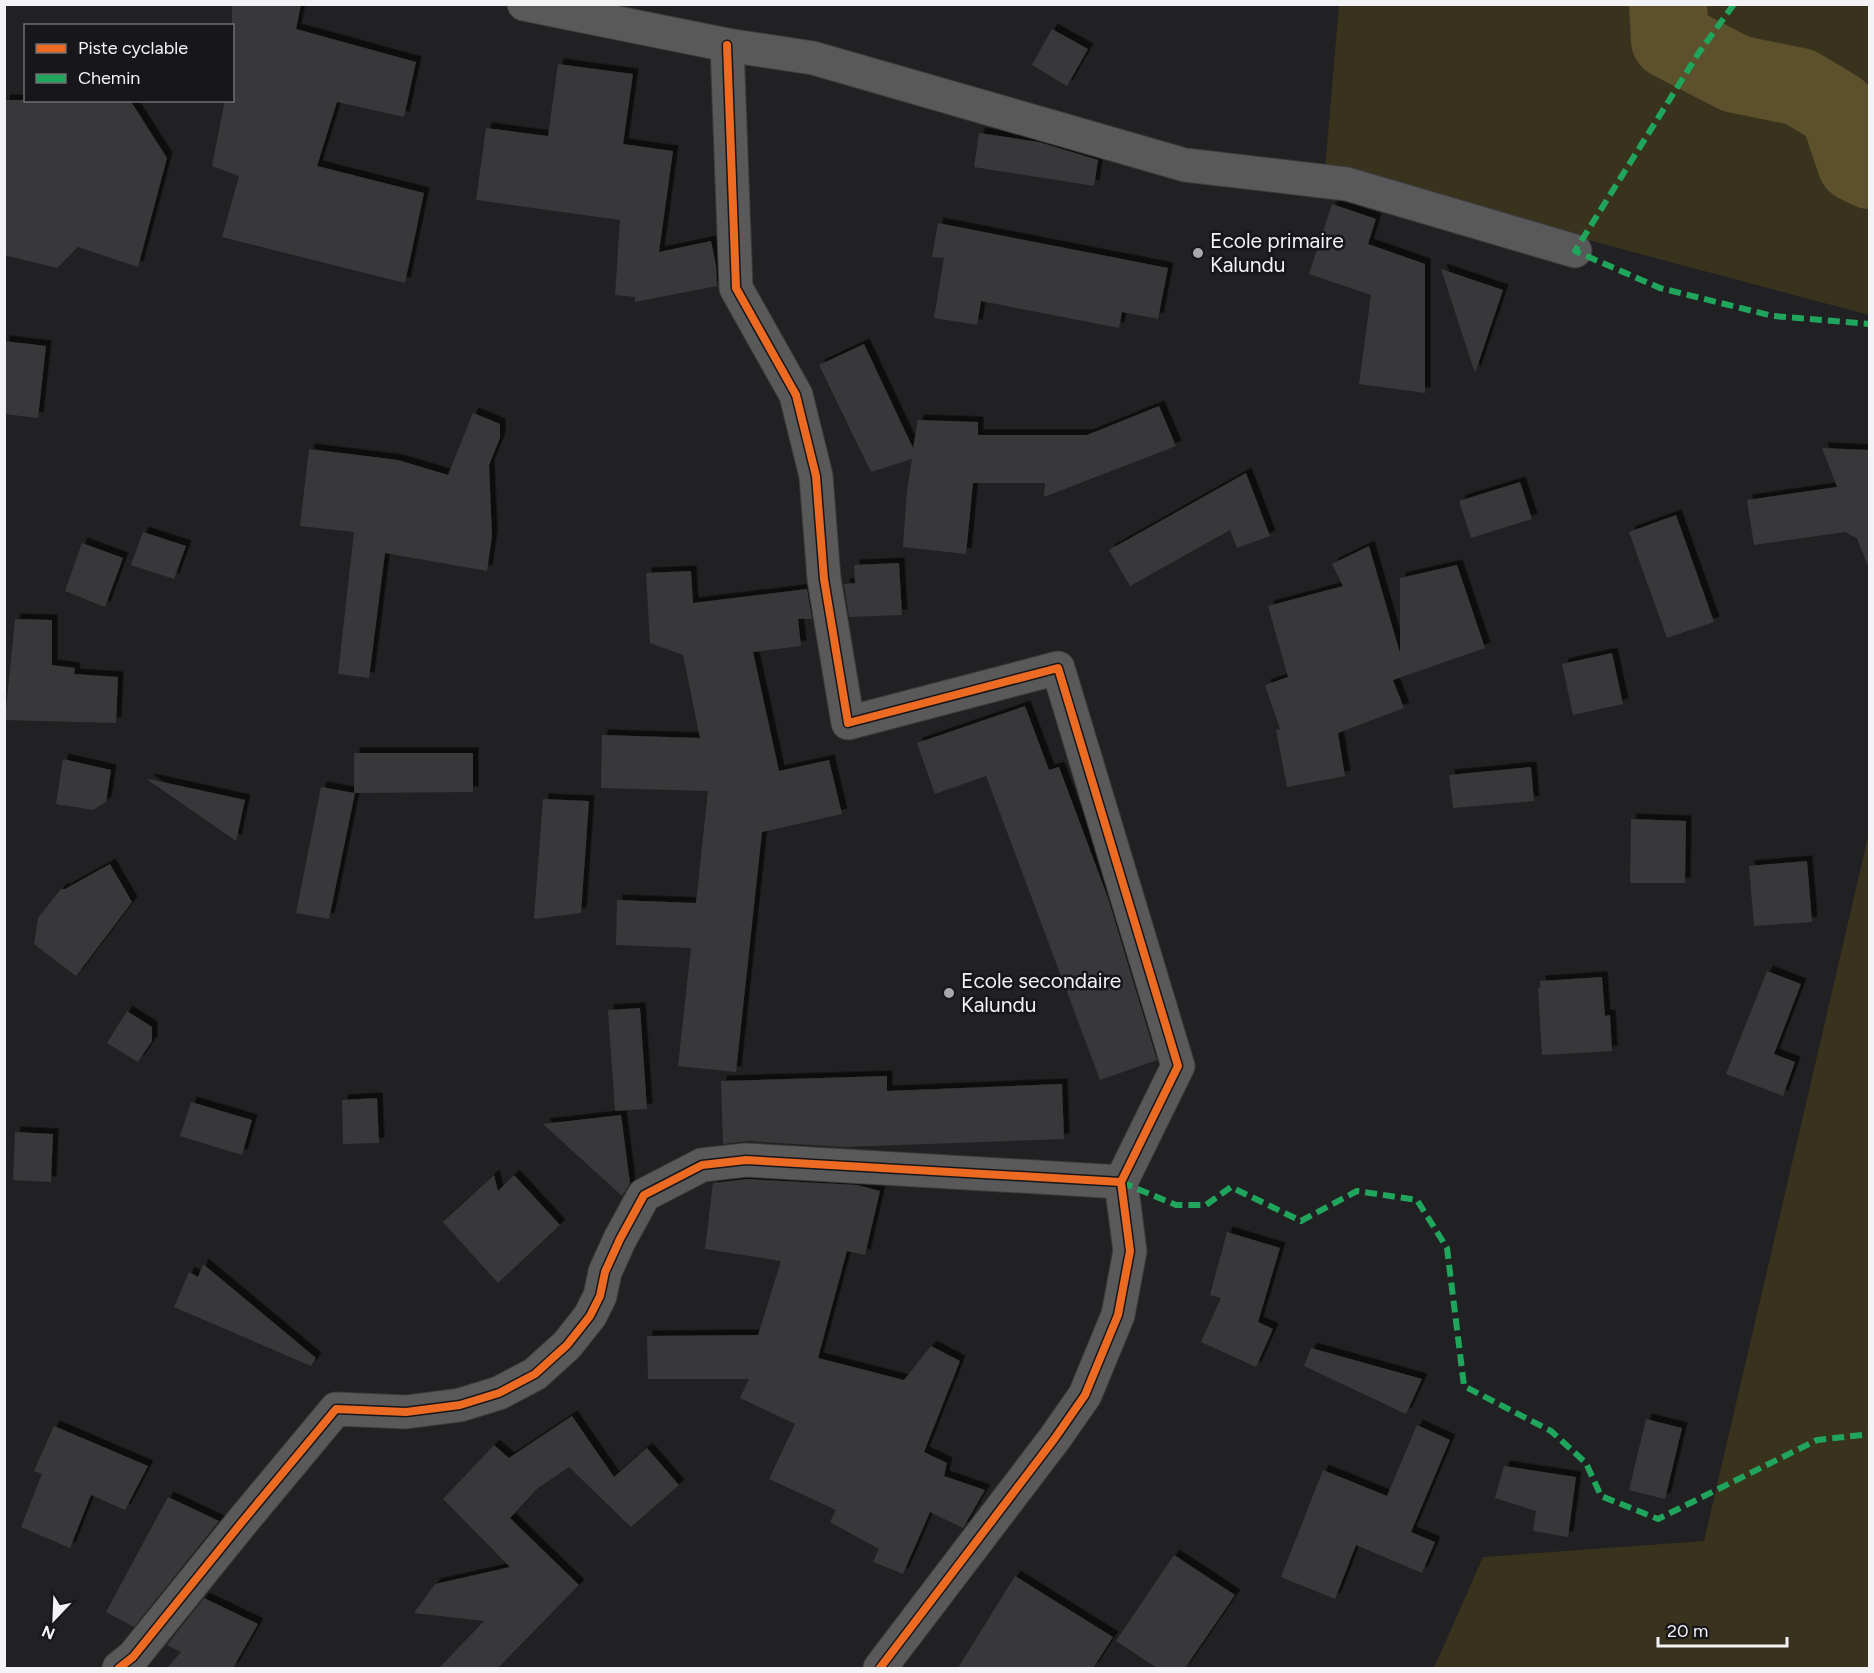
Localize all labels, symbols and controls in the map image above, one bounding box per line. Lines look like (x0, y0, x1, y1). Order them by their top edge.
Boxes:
legend (24, 24, 234, 102)
text: Piste cyclable (78, 37, 188, 59)
text: Chemin (78, 67, 140, 89)
place label: Ecole primaire Kalundu (1210, 228, 1344, 277)
marker: Ecole primaire Kalundu (1191, 246, 1205, 260)
place label: Ecole secondaire Kalundu (961, 968, 1121, 1017)
marker: Ecole secondaire Kalundu (942, 986, 956, 1000)
north arrow (24, 1589, 84, 1649)
scale bar (1658, 1610, 1787, 1648)
text: 20 m (1667, 1620, 1708, 1642)
text: N (39, 1621, 58, 1644)

